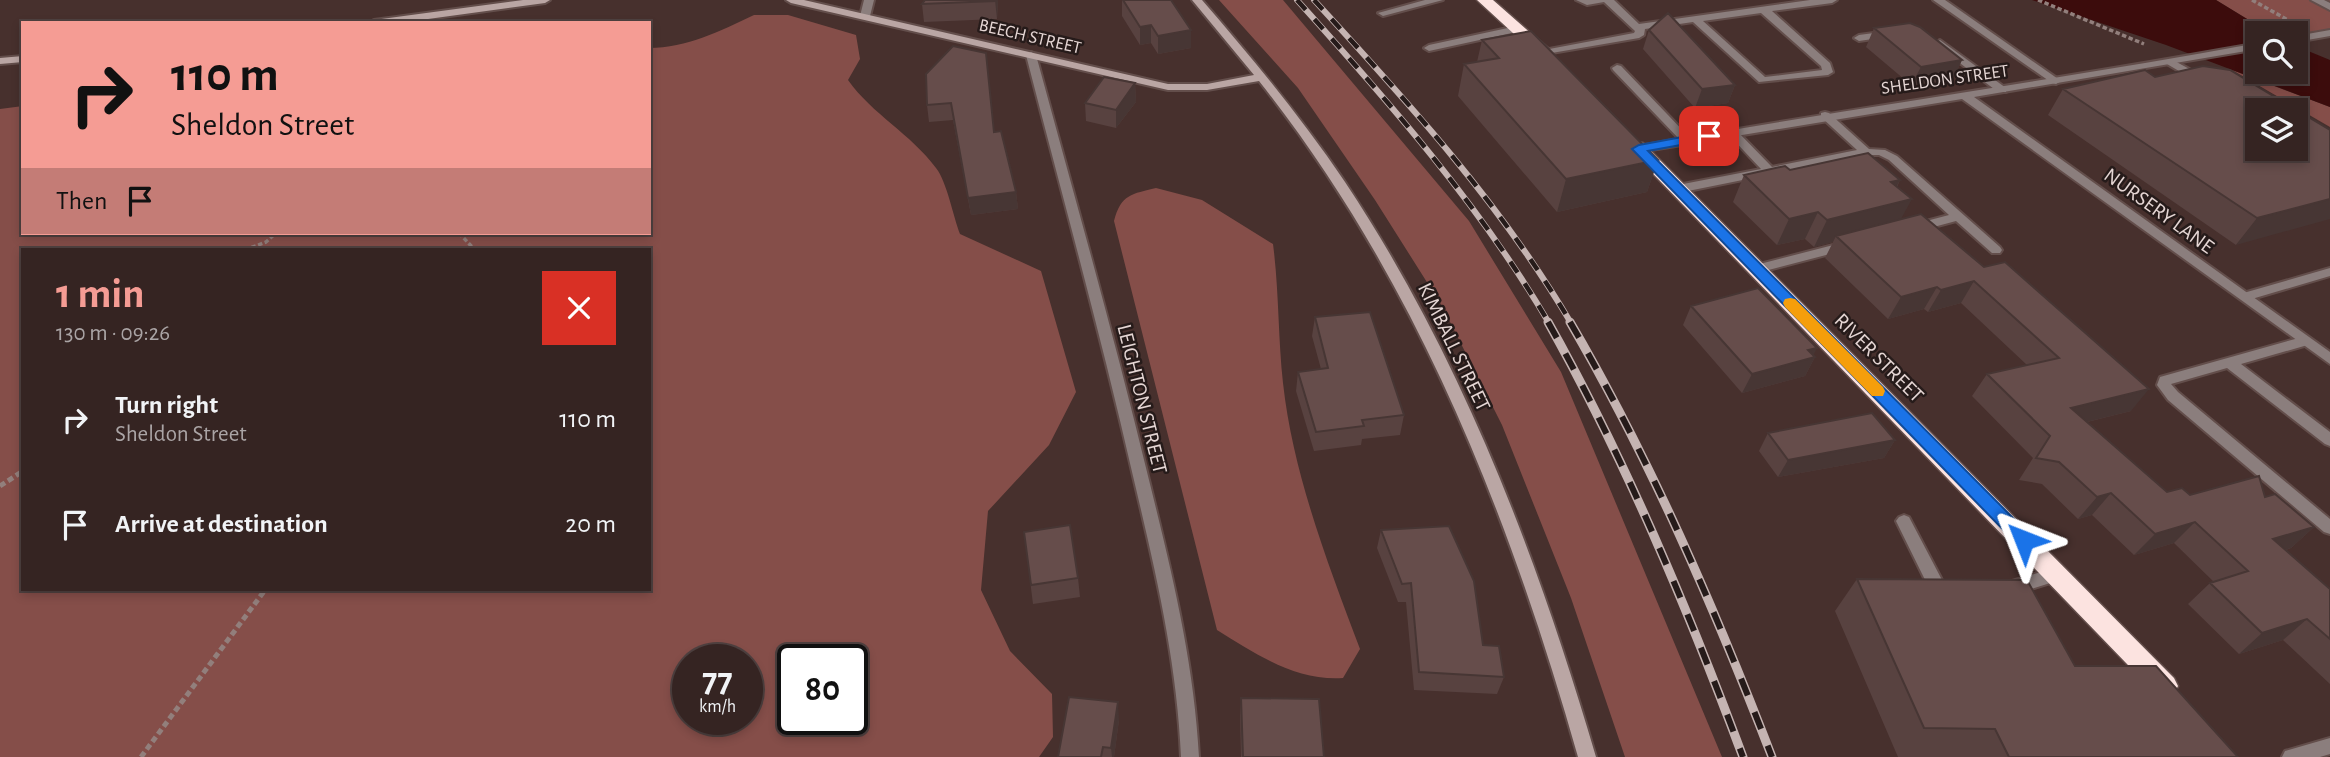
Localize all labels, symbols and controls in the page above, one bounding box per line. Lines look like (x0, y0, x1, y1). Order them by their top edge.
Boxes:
street label: BEECH STREET (977, 16, 1083, 58)
map controls (2245, 21, 2308, 161)
button: search (2245, 21, 2308, 84)
icon: right (56, 49, 147, 140)
text: 110 m (171, 51, 279, 100)
street label: SHELDON STREET (1880, 62, 2010, 98)
button: layers (2245, 98, 2308, 161)
pin (1679, 106, 1739, 166)
text: Sheldon Street (171, 109, 354, 141)
icon: arrive (1690, 117, 1728, 155)
street label: NURSERY LANE (2100, 164, 2218, 258)
icon: arrive (121, 182, 159, 220)
text: Then (56, 188, 107, 214)
button: close (542, 271, 616, 345)
text: 1 min (56, 273, 145, 315)
street label: KIMBALL STREET (1414, 279, 1494, 415)
street label: RIVER STREET (1831, 310, 1927, 406)
text: 130 m · 09:26 (56, 322, 170, 345)
street label: LEIGHTON STREET (1113, 322, 1171, 476)
text: Turn right (115, 392, 218, 418)
icon: right (56, 401, 94, 439)
text: 110 m (559, 406, 616, 432)
text: Sheldon Street (115, 423, 247, 446)
position arrow (1987, 503, 2061, 577)
icon: arrive (56, 506, 94, 544)
text: Arrive at destination (115, 511, 328, 537)
text: 20 m (565, 511, 616, 537)
speed limit sign: 80 (777, 644, 868, 735)
text: 77 (702, 663, 733, 698)
text: km/h (699, 698, 736, 716)

